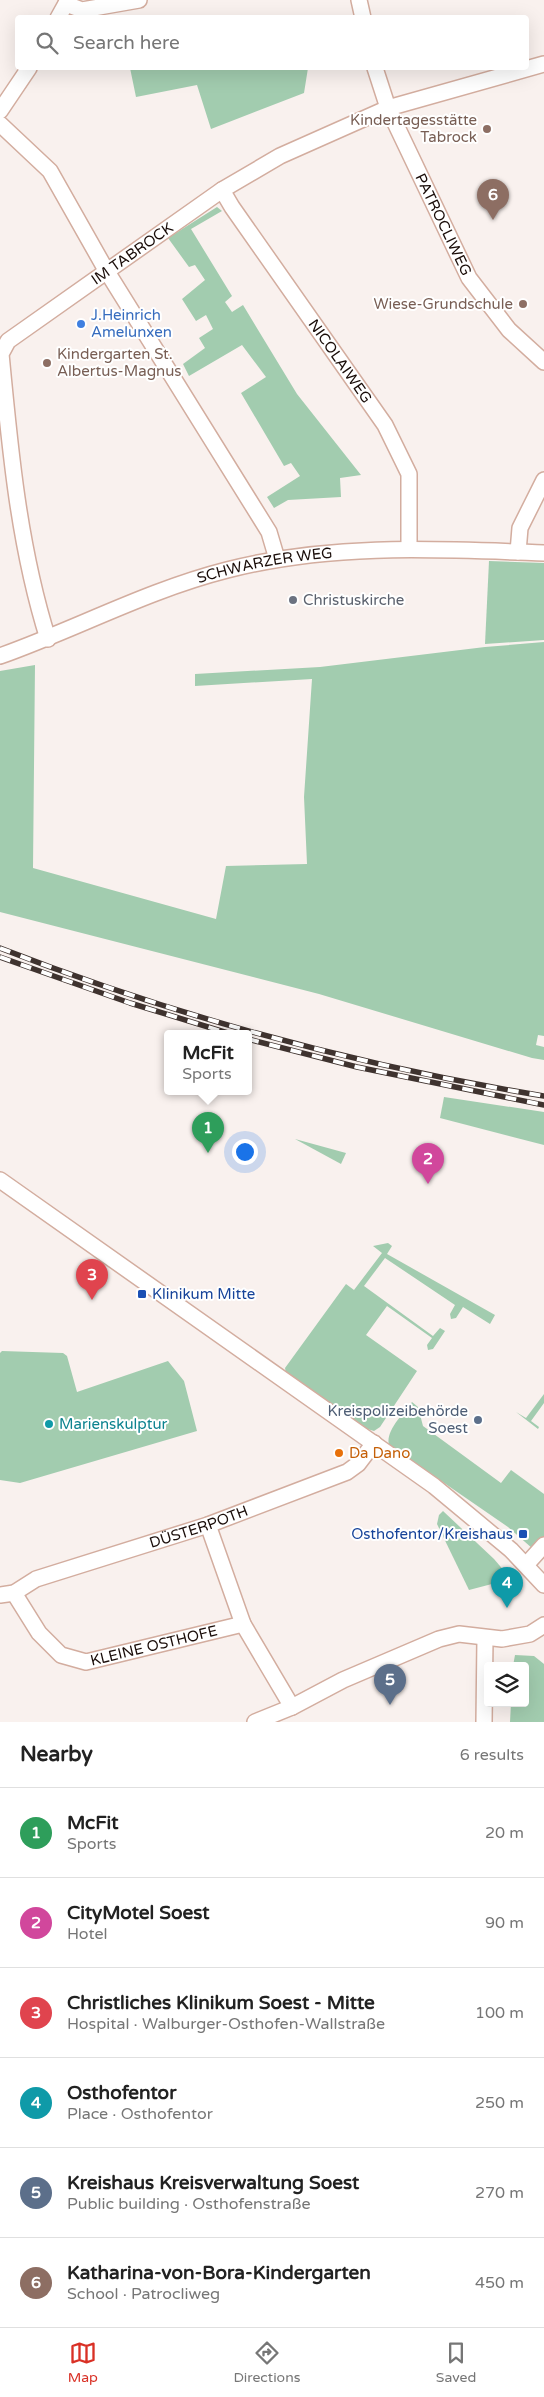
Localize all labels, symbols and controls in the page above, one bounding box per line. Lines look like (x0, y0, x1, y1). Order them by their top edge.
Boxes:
search box (15, 15, 529, 70)
icon: search (33, 29, 61, 57)
text: Search here (73, 32, 180, 54)
place label: Kindertagesstätte Tabrock (350, 111, 477, 146)
marker: Kindertagesstätte Tabrock (481, 123, 493, 135)
street label: PATROCLIWEG (411, 170, 475, 278)
pin: 6 (477, 179, 509, 220)
street label: IM TABROCK (88, 218, 176, 288)
place label: Wiese-Grundschule (373, 295, 513, 313)
marker: Wiese-Grundschule (517, 298, 529, 310)
place label: J.Heinrich Amelunxen (91, 306, 172, 341)
street label: NICOLAIWEG (305, 316, 376, 407)
marker: J.Heinrich Amelunxen (75, 318, 87, 330)
place label: Kindergarten St. Albertus-Magnus (57, 345, 182, 380)
marker: Kindergarten St. Albertus-Magnus (41, 357, 53, 369)
street label: SCHWARZER WEG (195, 544, 333, 587)
place label: Christuskirche (303, 591, 404, 609)
marker: Christuskirche (287, 594, 299, 606)
popup (164, 1030, 252, 1095)
text: McFit (182, 1042, 234, 1064)
text: Sports (182, 1064, 232, 1084)
pin: 1 (192, 1112, 224, 1153)
your location (232, 1139, 258, 1165)
pin: 2 (412, 1143, 444, 1184)
pin: 3 (76, 1259, 108, 1300)
place label: Klinikum Mitte (152, 1285, 255, 1303)
marker: Klinikum Mitte (136, 1288, 148, 1300)
place label: Kreispolizeibehörde Soest (328, 1402, 468, 1437)
marker: Kreispolizeibehörde Soest (472, 1414, 484, 1426)
place label: Marienskulptur (59, 1415, 168, 1433)
marker: Marienskulptur (43, 1418, 55, 1430)
place label: Da Dano (349, 1444, 410, 1462)
marker: Da Dano (333, 1447, 345, 1459)
street label: DÜSTERPOTH (147, 1502, 250, 1552)
place label: Osthofentor/Kreishaus (351, 1525, 513, 1543)
marker: Osthofentor/Kreishaus (517, 1528, 529, 1540)
pin: 4 (491, 1567, 523, 1608)
street label: KLEINE OSTHOFE (88, 1622, 219, 1670)
map controls (484, 1662, 529, 1707)
button: layers (484, 1662, 529, 1707)
pin: 5 (374, 1664, 406, 1705)
text: Nearby (20, 1742, 93, 1767)
text: 6 results (460, 1745, 524, 1765)
text: McFit (67, 1812, 119, 1834)
text: 1 (31, 1823, 41, 1843)
text: 20 m (485, 1823, 524, 1843)
text: Sports (67, 1834, 116, 1854)
text: CityMotel Soest (67, 1902, 210, 1924)
text: 2 (31, 1913, 41, 1933)
text: 90 m (485, 1913, 524, 1933)
text: Hotel (67, 1924, 108, 1944)
text: Christliches Klinikum Soest - Mitte (67, 1992, 375, 2014)
text: 3 (31, 2003, 41, 2023)
text: 100 m (475, 2003, 524, 2023)
text: Hospital · Walburger-Osthofen-Wallstraße (67, 2014, 385, 2034)
text: Osthofentor (67, 2082, 176, 2104)
text: 4 (31, 2093, 41, 2113)
text: 250 m (475, 2093, 524, 2113)
text: Place · Osthofentor (67, 2104, 213, 2124)
text: Kreishaus Kreisverwaltung Soest (67, 2172, 359, 2194)
text: 5 (31, 2183, 41, 2203)
text: 270 m (475, 2183, 524, 2203)
text: Public building · Osthofenstraße (67, 2194, 310, 2214)
text: Katharina-von-Bora-Kindergarten (67, 2262, 371, 2284)
text: 6 (31, 2273, 41, 2293)
text: 450 m (475, 2273, 524, 2293)
text: School · Patrocliweg (67, 2284, 220, 2304)
tab: Map (68, 2339, 98, 2386)
tab: Directions (233, 2339, 300, 2386)
tab: Saved (436, 2339, 476, 2386)

